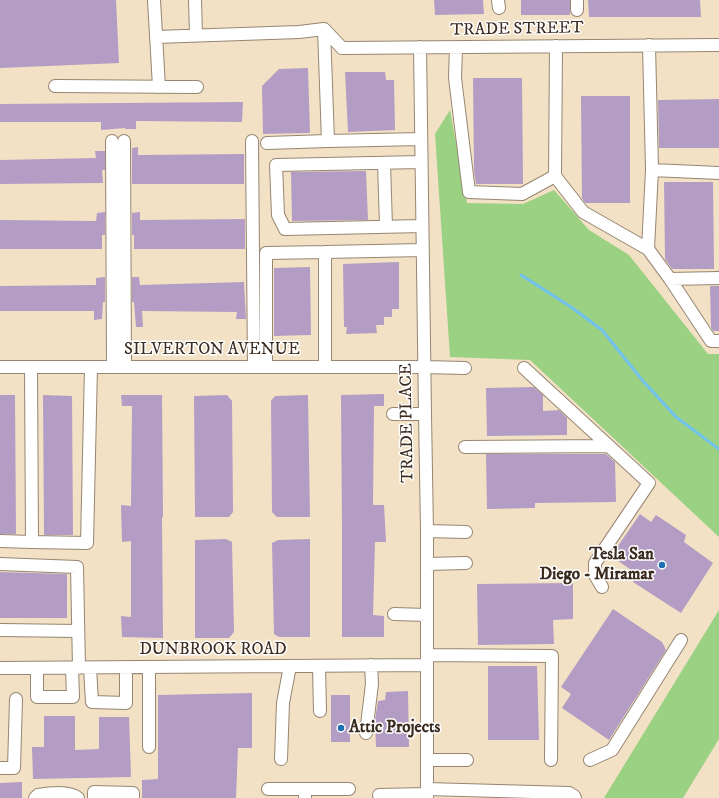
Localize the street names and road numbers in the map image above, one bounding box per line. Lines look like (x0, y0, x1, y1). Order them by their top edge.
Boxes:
street label: TRADE STREET (450, 19, 584, 41)
street label: SILVERTON AVENUE (124, 340, 300, 360)
street label: TRADE PLACE (397, 363, 419, 483)
street label: DUNBROOK ROAD (139, 640, 287, 660)

